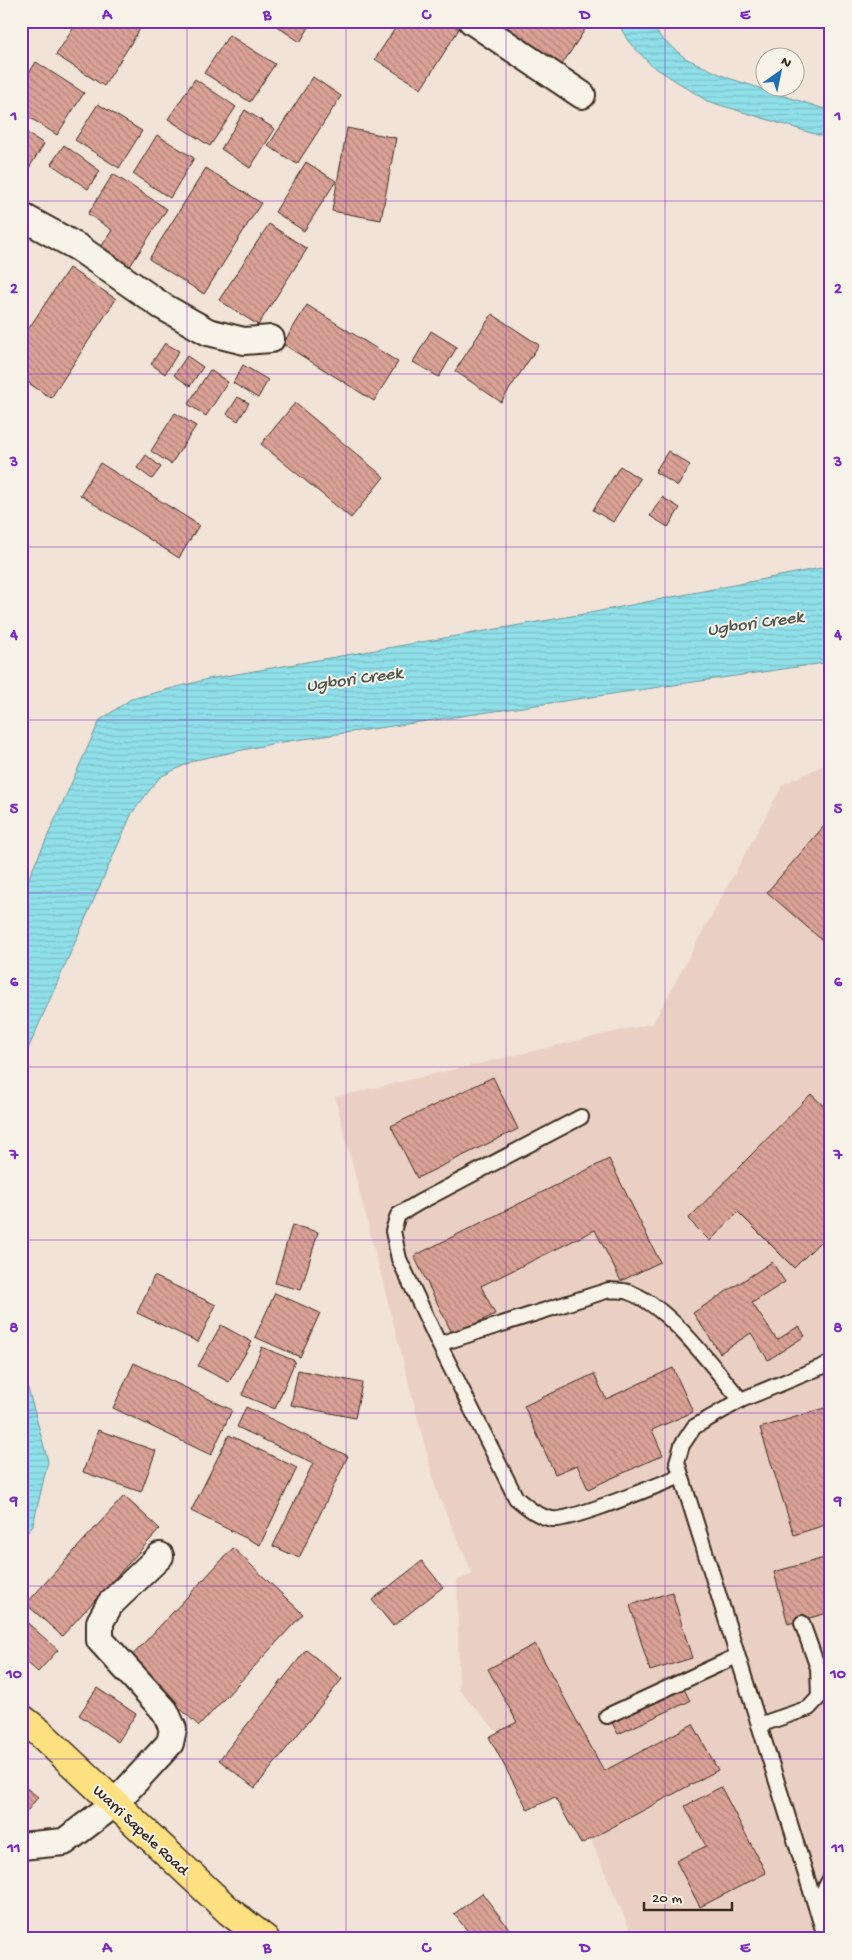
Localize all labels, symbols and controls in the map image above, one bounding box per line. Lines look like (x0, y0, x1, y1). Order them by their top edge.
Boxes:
text: A (101, 7, 113, 26)
text: B (262, 7, 272, 26)
text: C (421, 7, 432, 26)
text: D (578, 7, 591, 26)
text: E (740, 7, 751, 26)
north arrow (754, 48, 804, 98)
text: N (777, 54, 794, 73)
text: 1 (10, 108, 17, 127)
text: 1 (834, 108, 841, 127)
text: 2 (10, 281, 18, 300)
text: 2 (834, 281, 842, 300)
text: 3 (9, 454, 18, 473)
text: 3 (833, 454, 842, 473)
water label: Ugbori Creek (706, 607, 807, 642)
text: 4 (9, 627, 18, 646)
text: 4 (833, 627, 842, 646)
water label: Ugbori Creek (305, 663, 406, 698)
text: 5 (10, 801, 19, 820)
text: 5 (834, 801, 843, 820)
text: 6 (10, 974, 19, 993)
text: 6 (834, 974, 843, 993)
text: 7 (9, 1147, 19, 1166)
text: 7 (833, 1147, 843, 1166)
text: 8 (10, 1320, 19, 1339)
text: 8 (834, 1320, 843, 1339)
text: 9 (9, 1493, 18, 1512)
text: 9 (833, 1493, 842, 1512)
text: 10 (5, 1666, 22, 1685)
text: 10 (829, 1666, 846, 1685)
street label: Warri Sapele Road (88, 1782, 193, 1882)
text: 11 (7, 1840, 20, 1859)
text: 11 (831, 1840, 844, 1859)
scale bar (644, 1880, 732, 1912)
text: 20 m (652, 1890, 682, 1908)
text: A (101, 1940, 113, 1959)
text: B (262, 1940, 272, 1959)
text: C (421, 1940, 432, 1959)
text: D (578, 1940, 591, 1959)
text: E (740, 1940, 751, 1959)

